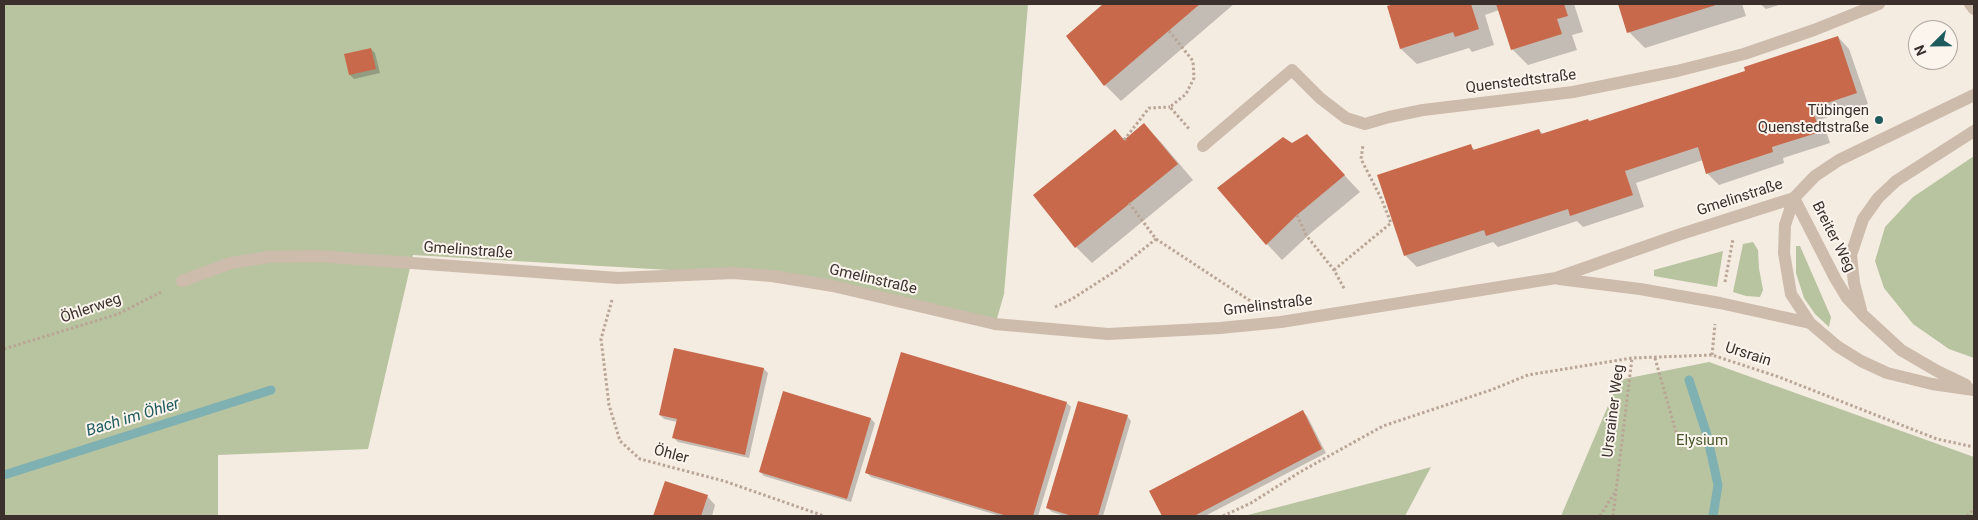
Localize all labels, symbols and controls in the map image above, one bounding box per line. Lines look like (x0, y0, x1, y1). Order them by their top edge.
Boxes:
north arrow (1908, 20, 1958, 70)
text: N (1911, 43, 1929, 58)
street label: Quenstedtstraße (1465, 66, 1577, 98)
place label: Tübingen Quenstedtstraße (1758, 102, 1869, 137)
marker: Tübingen Quenstedtstraße (1873, 114, 1885, 126)
street label: Gmelinstraße (1695, 176, 1785, 220)
street label: Breiter Weg (1807, 199, 1859, 275)
street label: Gmelinstraße (423, 239, 513, 263)
street label: Gmelinstraße (827, 261, 919, 299)
street label: Öhlerweg (58, 290, 124, 328)
street label: Gmelinstraße (1223, 292, 1313, 320)
street label: Ursrain (1723, 339, 1773, 371)
street label: Ursrainer Weg (1599, 363, 1629, 459)
water label: Bach im Öhler (84, 395, 182, 441)
park label: Elysium (1676, 432, 1728, 450)
street label: Öhler (652, 442, 690, 468)

